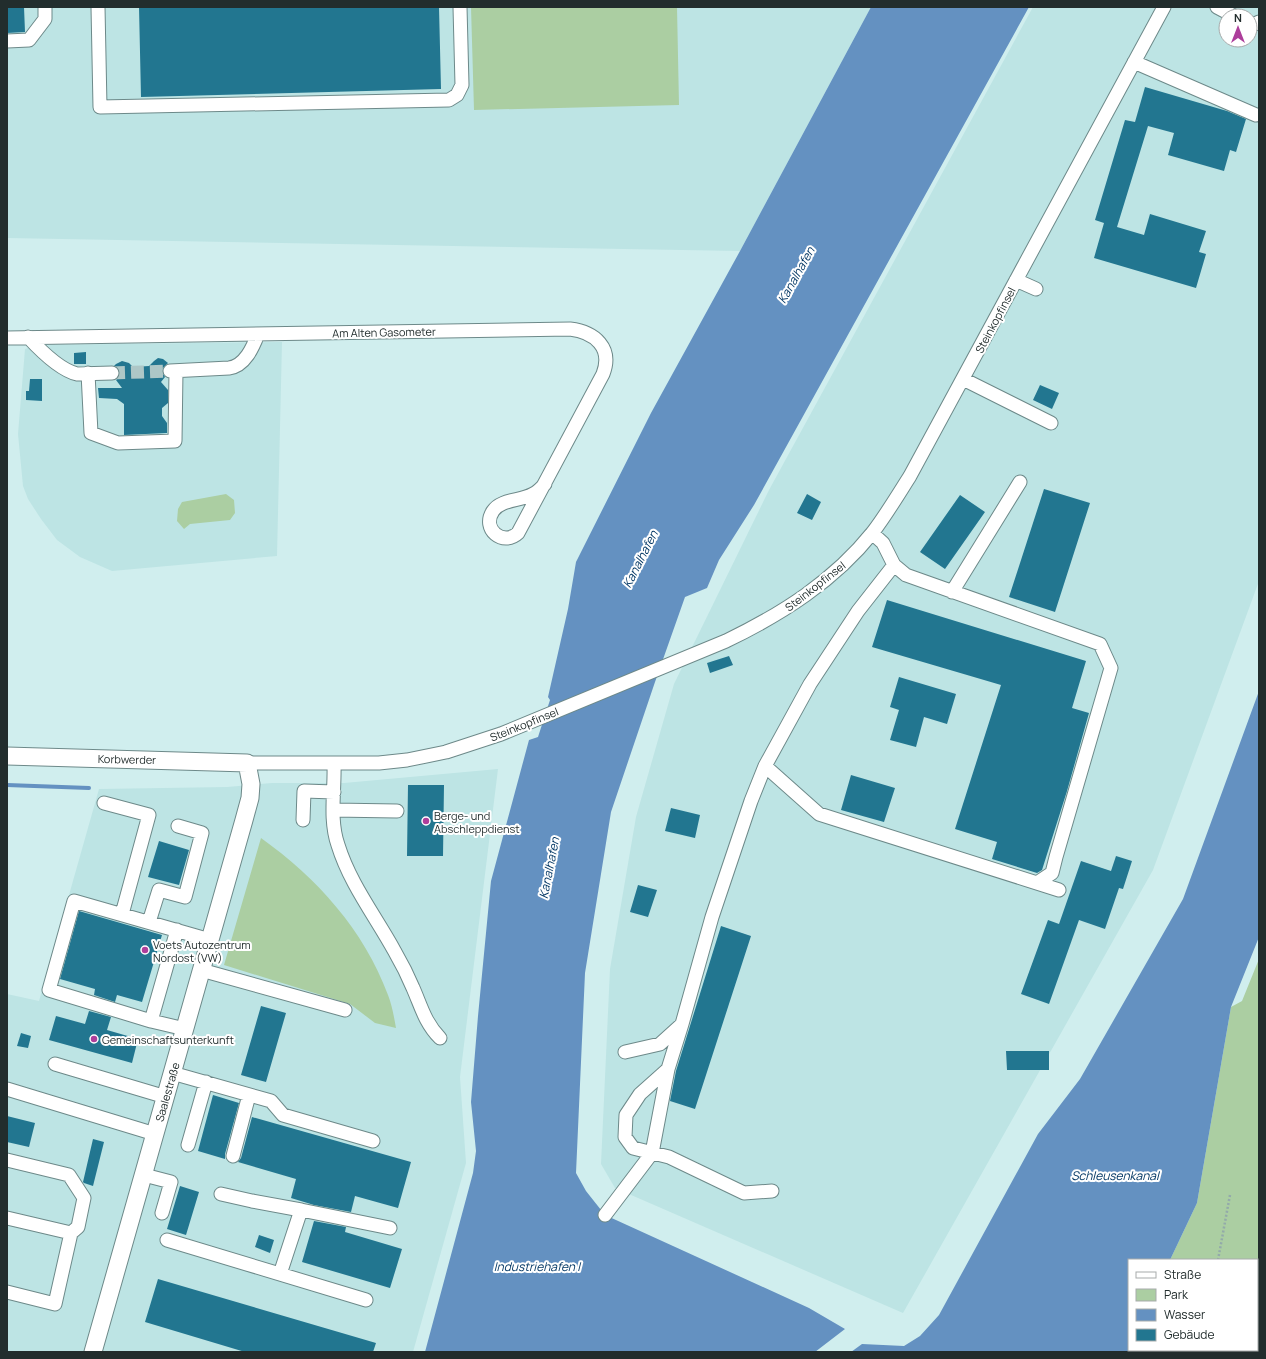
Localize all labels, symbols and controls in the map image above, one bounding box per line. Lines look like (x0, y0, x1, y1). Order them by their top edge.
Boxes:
north arrow (1218, 8, 1258, 48)
text: N (1234, 10, 1242, 25)
water label: Kanalhafen (773, 243, 819, 306)
street label: Steinkopfinsel (971, 284, 1019, 356)
street label: Am Alten Gasometer (332, 324, 436, 340)
water label: Kanalhafen (618, 527, 662, 591)
street label: Steinkopfinsel (782, 558, 848, 614)
street label: Steinkopfinsel (487, 703, 561, 745)
street label: Korbwerder (98, 751, 156, 767)
place label: Berge- und Abschleppdienst (434, 808, 520, 836)
marker: Berge- und Abschleppdienst (421, 816, 431, 826)
water label: Kanalhafen (535, 835, 563, 900)
place label: Voets Autozentrum Nordost (VW) (153, 937, 251, 965)
marker: Voets Autozentrum Nordost (VW) (140, 945, 150, 955)
place label: Gemeinschaftsunterkunft (102, 1032, 234, 1047)
marker: Gemeinschaftsunterkunft (89, 1034, 99, 1044)
street label: Saalestraße (151, 1060, 183, 1123)
water label: Schleusenkanal (1071, 1167, 1161, 1184)
water label: Industriehafen I (494, 1258, 582, 1275)
legend (1128, 1259, 1258, 1351)
text: Straße (1164, 1266, 1201, 1283)
text: Park (1164, 1286, 1189, 1303)
text: Wasser (1164, 1306, 1206, 1323)
text: Gebäude (1164, 1326, 1215, 1343)

